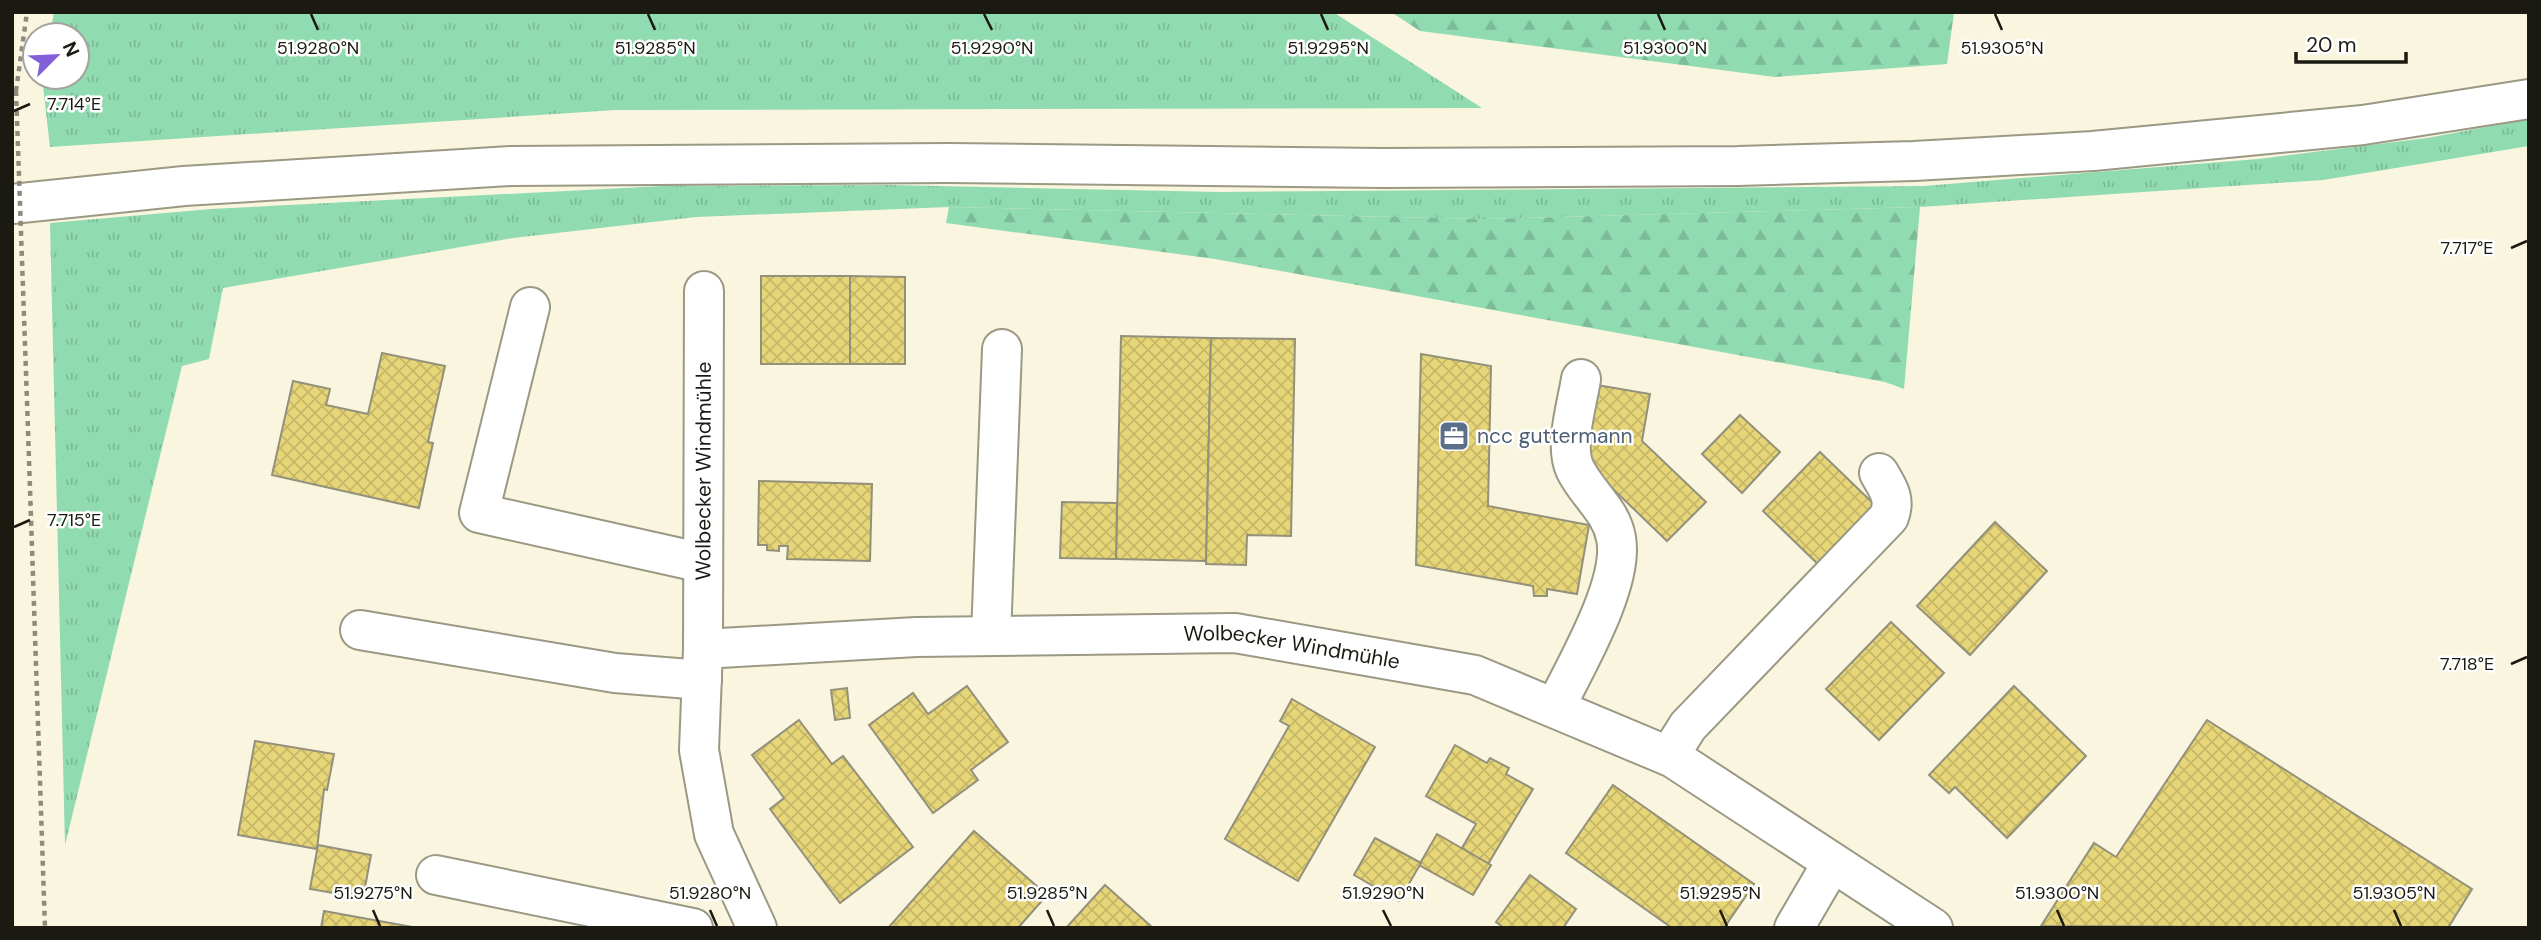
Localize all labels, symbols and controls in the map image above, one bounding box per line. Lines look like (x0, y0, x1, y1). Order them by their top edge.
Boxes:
north arrow (21, 21, 91, 91)
scale bar (2296, 21, 2406, 65)
text: 20 m (2306, 31, 2357, 59)
text: 51.9280°N (277, 36, 359, 60)
text: 51.9285°N (614, 36, 696, 60)
text: 51.9290°N (950, 36, 1034, 60)
text: 51.9295°N (1287, 36, 1369, 60)
text: 51.9300°N (1623, 36, 1707, 60)
text: 51.9305°N (1960, 36, 2044, 60)
text: N (57, 38, 85, 61)
text: 7.714°E (47, 92, 101, 116)
text: 7.717°E (2441, 236, 2493, 260)
street label: Wolbecker Windmühle (689, 362, 718, 580)
office icon: ncc guttermann (1437, 419, 1471, 453)
place label: ncc guttermann (1477, 422, 1633, 450)
text: 7.715°E (47, 508, 101, 532)
street label: Wolbecker Windmühle (1183, 619, 1402, 676)
text: 7.718°E (2440, 652, 2494, 676)
text: 51.9275°N (333, 881, 413, 905)
text: 51.9280°N (669, 881, 751, 905)
text: 51.9285°N (1006, 881, 1088, 905)
text: 51.9290°N (1341, 881, 1425, 905)
text: 51.9295°N (1679, 881, 1761, 905)
text: 51.9300°N (2015, 881, 2099, 905)
text: 51.9305°N (2352, 881, 2436, 905)

